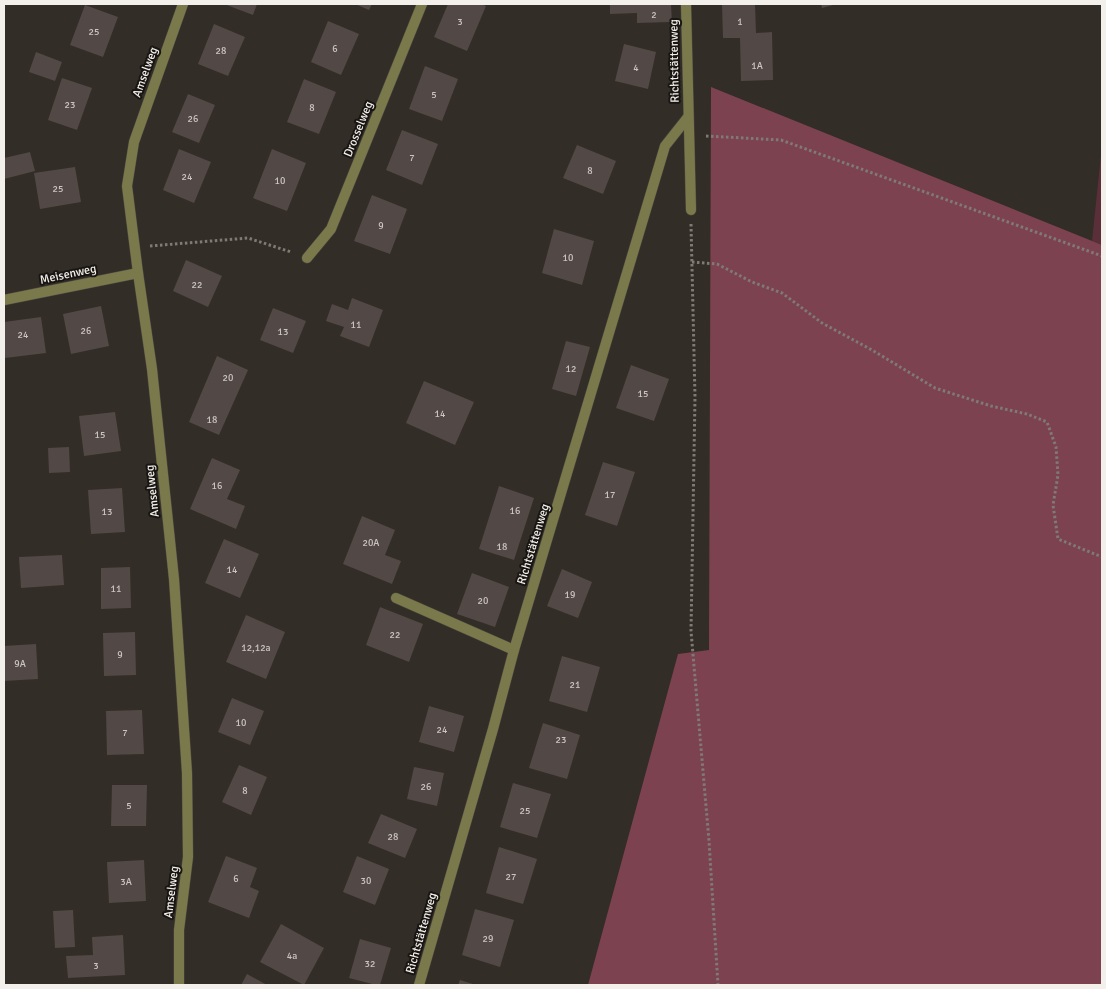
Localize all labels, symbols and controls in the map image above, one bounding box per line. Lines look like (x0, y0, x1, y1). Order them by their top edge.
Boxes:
house number: 2 (651, 9, 657, 21)
house number: 3 (457, 16, 463, 28)
house number: 1 (737, 16, 743, 28)
street label: Richtstättenweg (666, 19, 683, 103)
house number: 25 (89, 26, 99, 38)
house number: 6 (332, 43, 338, 55)
street label: Amselweg (129, 45, 161, 99)
house number: 28 (216, 45, 226, 57)
house number: 1A (751, 60, 763, 72)
house number: 4 (633, 62, 639, 74)
house number: 5 (431, 89, 437, 101)
house number: 23 (65, 99, 75, 111)
street label: Drosselweg (340, 99, 376, 159)
house number: 8 (309, 102, 315, 114)
house number: 26 (188, 113, 198, 125)
house number: 7 (409, 152, 415, 164)
house number: 8 (587, 165, 593, 177)
house number: 24 (182, 171, 193, 183)
house number: 10 (275, 175, 285, 187)
house number: 25 (53, 183, 63, 195)
house number: 9 (378, 220, 384, 232)
house number: 10 (563, 252, 573, 264)
street label: Meisenweg (38, 261, 98, 288)
house number: 22 (192, 279, 202, 291)
house number: 11 (351, 319, 361, 331)
house number: 26 (81, 325, 91, 337)
house number: 13 (278, 326, 288, 338)
house number: 24 (18, 329, 29, 341)
house number: 12 (566, 363, 576, 375)
house number: 20 (223, 372, 233, 384)
house number: 15 (638, 388, 648, 400)
house number: 14 (435, 408, 446, 420)
house number: 18 (207, 414, 217, 426)
house number: 15 (95, 429, 105, 441)
street label: Amselweg (142, 464, 163, 518)
house number: 16 (212, 480, 222, 492)
house number: 17 (605, 489, 615, 501)
street label: Richtstättenweg (514, 502, 553, 586)
house number: 16 (510, 505, 520, 517)
house number: 13 (102, 506, 112, 518)
house number: 20A (363, 537, 379, 549)
house number: 18 (497, 541, 507, 553)
house number: 14 (227, 564, 238, 576)
house number: 11 (111, 583, 121, 595)
house number: 19 (565, 589, 575, 601)
house number: 20 (478, 595, 488, 607)
house number: 22 (390, 629, 400, 641)
house number: 12,12a (241, 642, 271, 654)
house number: 9 (117, 649, 123, 661)
house number: 9A (14, 658, 26, 670)
house number: 21 (570, 679, 580, 691)
house number: 10 (236, 717, 246, 729)
house number: 24 (437, 724, 448, 736)
house number: 7 (122, 727, 128, 739)
house number: 23 (556, 734, 566, 746)
house number: 26 (421, 781, 431, 793)
house number: 8 (242, 785, 248, 797)
house number: 5 (126, 800, 132, 812)
house number: 25 (520, 805, 530, 817)
house number: 28 (388, 831, 398, 843)
street label: Amselweg (161, 865, 182, 919)
house number: 27 (506, 871, 516, 883)
house number: 6 (233, 873, 239, 885)
house number: 30 (361, 875, 371, 887)
house number: 3A (120, 876, 132, 888)
street label: Richtstättenweg (403, 891, 440, 975)
house number: 29 (483, 933, 493, 945)
house number: 4a (287, 950, 297, 962)
house number: 32 (365, 958, 375, 970)
house number: 3 (93, 960, 99, 972)

